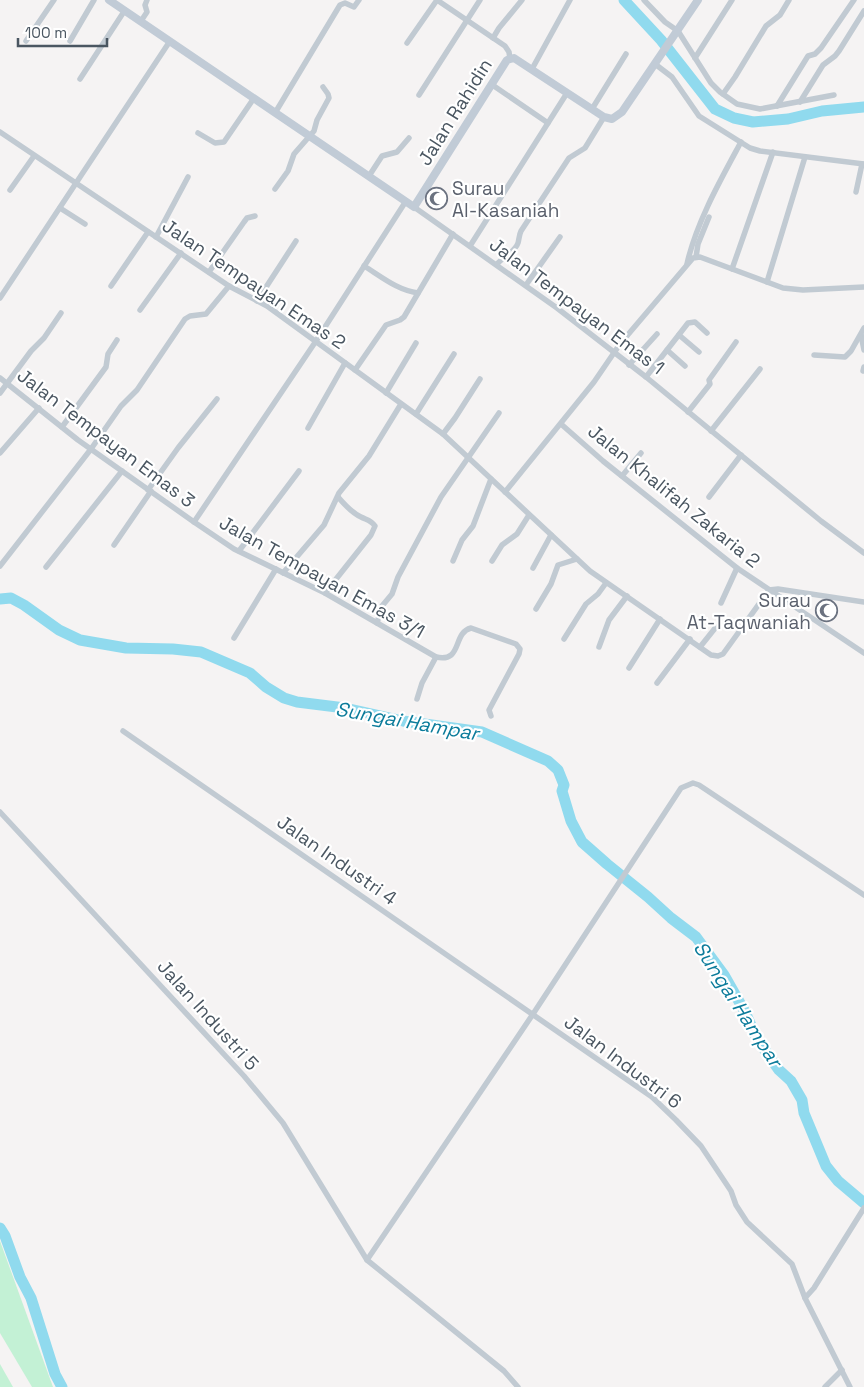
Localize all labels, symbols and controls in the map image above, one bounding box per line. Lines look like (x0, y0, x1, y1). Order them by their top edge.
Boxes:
scale bar (18, 15, 106, 47)
text: 100 m (25, 23, 67, 42)
street label: Jalan Rahidin (412, 54, 498, 170)
place label: Surau Al-Kasaniah (452, 176, 559, 223)
mosque icon: Surau Al-Kasaniah (424, 187, 448, 211)
street label: Jalan Tempayan Emas 2 (157, 213, 351, 355)
street label: Jalan Tempayan Emas 1 (484, 232, 670, 380)
street label: Jalan Tempayan Emas 3 (12, 363, 200, 513)
street label: Jalan Khalifah Zakaria 2 (583, 419, 765, 573)
street label: Jalan Tempayan Emas 3/1 (215, 510, 429, 644)
place label: Surau At-Taqwaniah (687, 588, 811, 635)
mosque icon: Surau At-Taqwaniah (815, 599, 839, 623)
water label: Sungai Hampar (333, 696, 483, 747)
street label: Jalan Industri 4 (272, 809, 402, 911)
water label: Sungai Hampar (688, 936, 790, 1074)
street label: Jalan Industri 5 (152, 954, 264, 1076)
street label: Jalan Industri 6 (559, 1010, 687, 1114)

